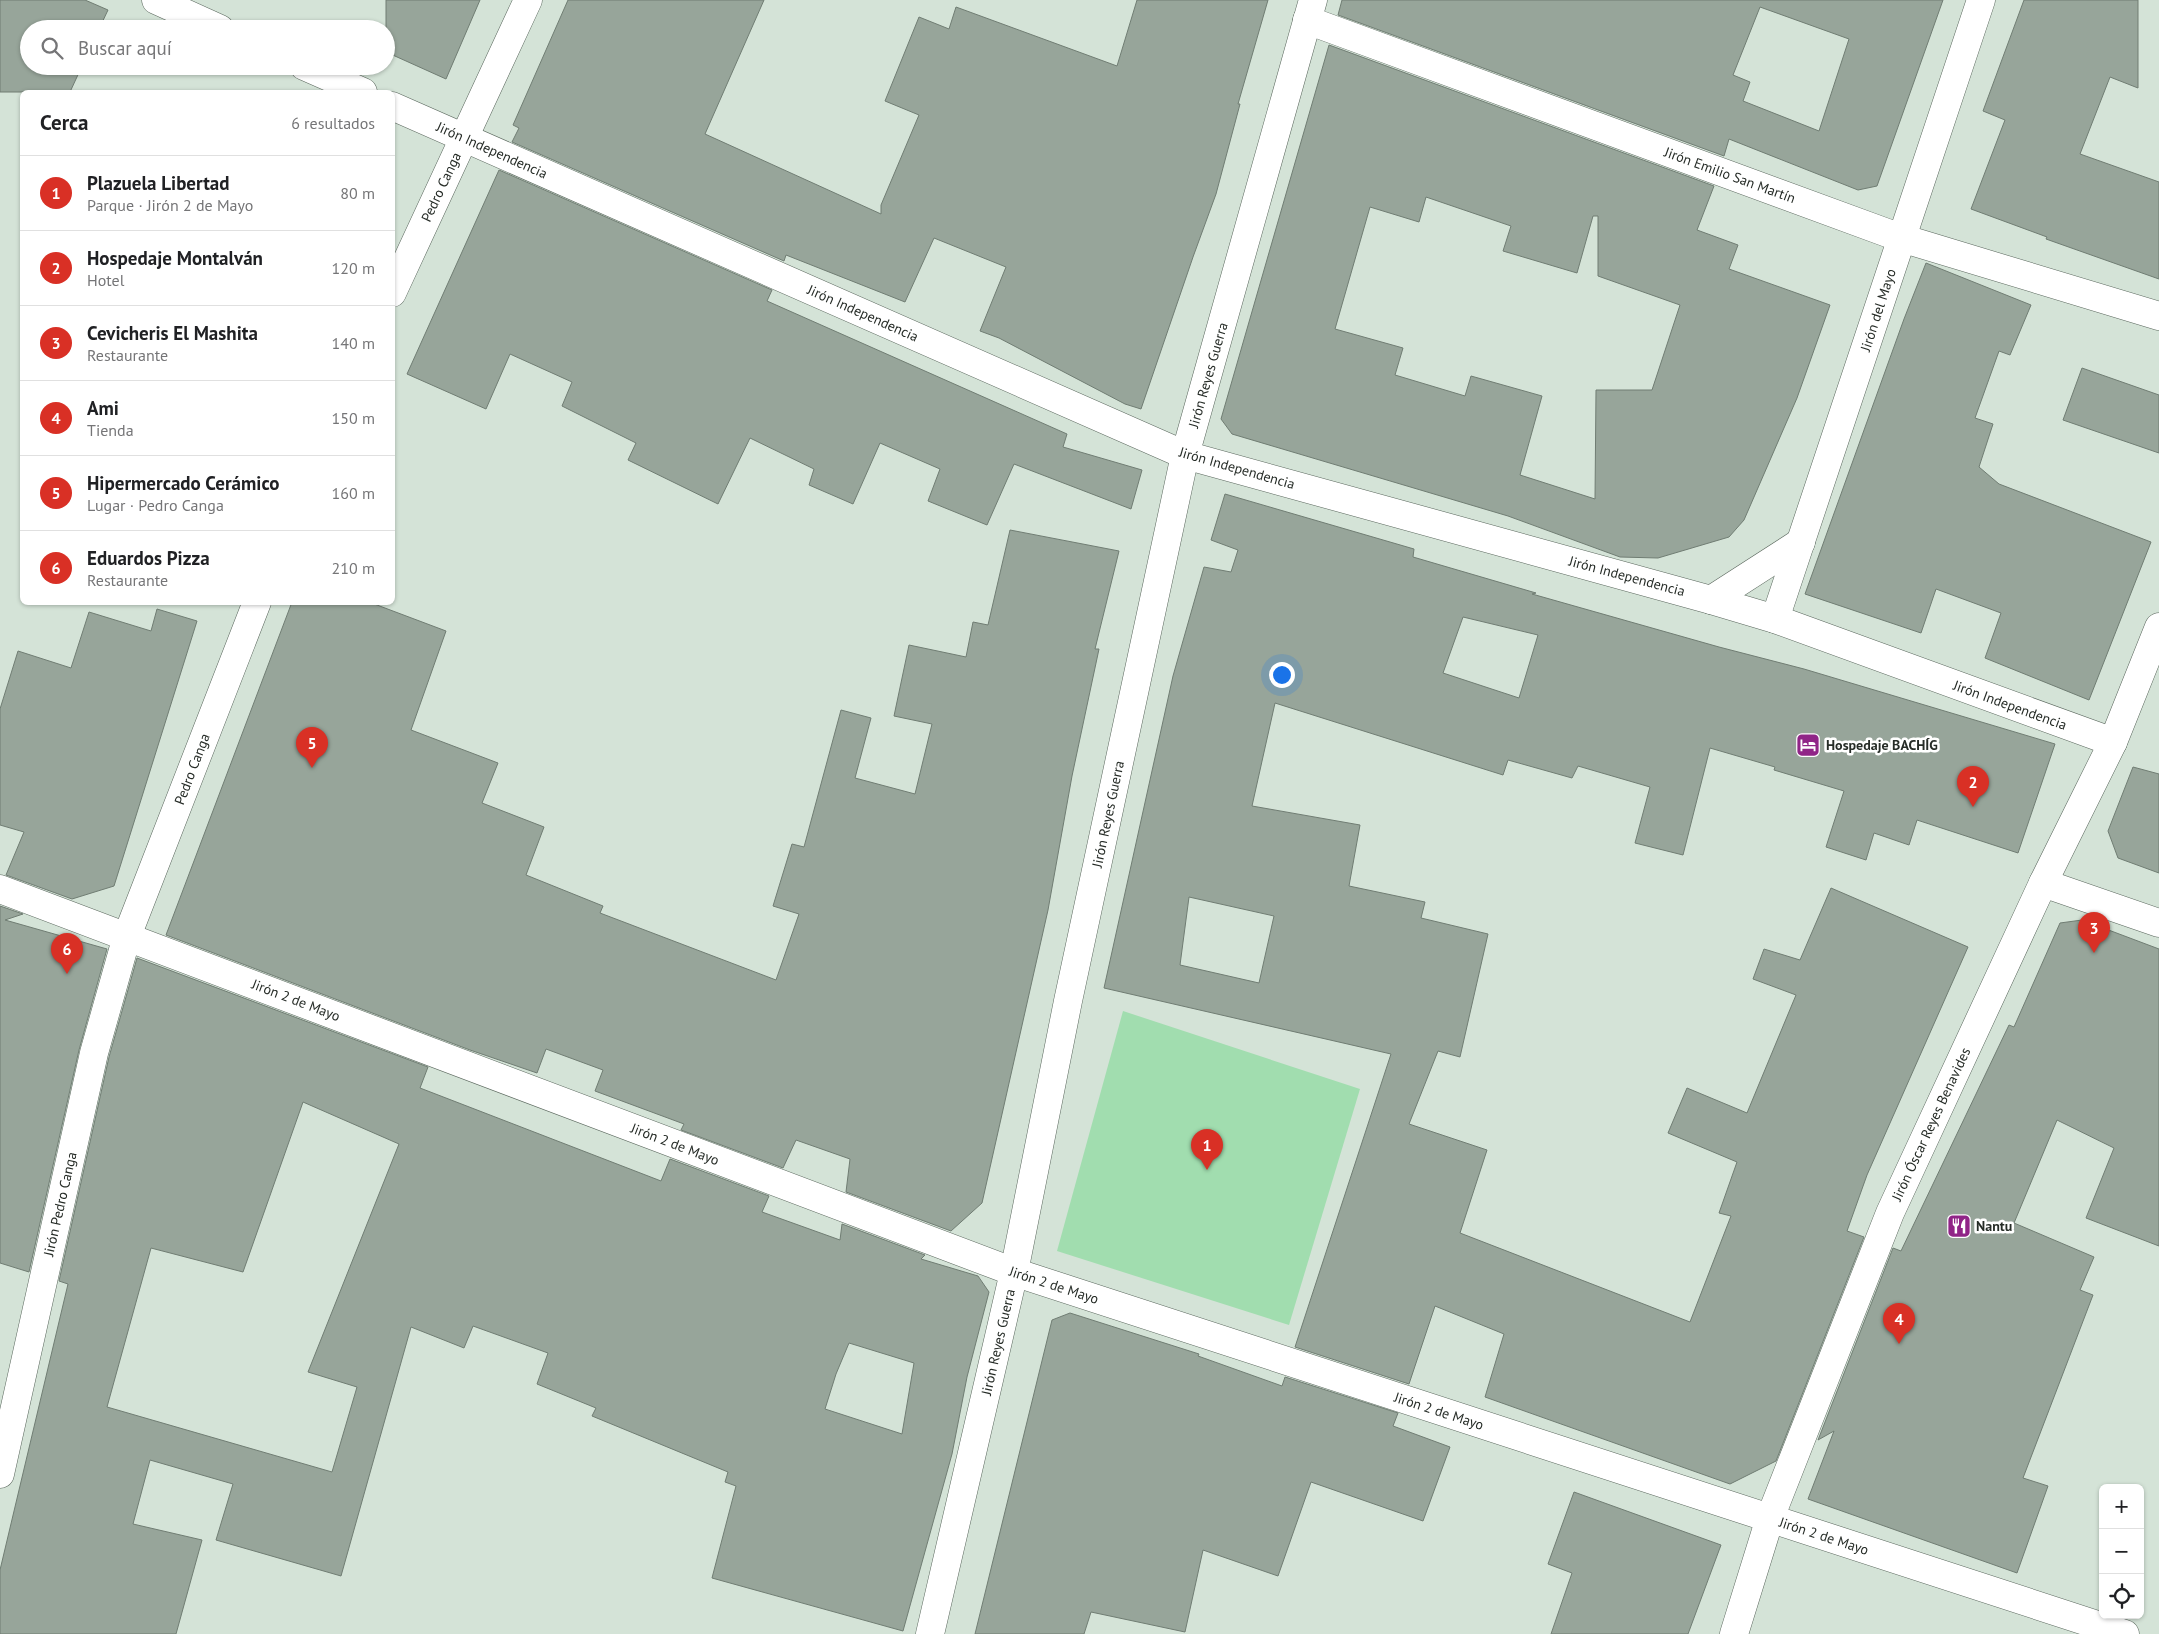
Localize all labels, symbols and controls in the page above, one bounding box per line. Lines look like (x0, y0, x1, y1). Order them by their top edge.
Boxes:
search box (20, 20, 395, 75)
icon: search (38, 34, 66, 62)
text: Buscar aquí (78, 36, 172, 60)
text: Cerca (40, 109, 89, 136)
text: 6 resultados (291, 113, 375, 133)
street label: Jirón Independencia (433, 117, 550, 183)
street label: Jirón Emilio San Martín (1661, 143, 1798, 207)
street label: Pedro Canga (417, 149, 465, 225)
text: Plazuela Libertad (87, 171, 230, 195)
text: 1 (51, 183, 61, 203)
text: 80 m (340, 183, 375, 203)
text: Parque · Jirón 2 de Mayo (87, 195, 253, 215)
text: Hospedaje Montalván (87, 246, 263, 270)
text: 2 (51, 258, 61, 278)
text: 120 m (332, 258, 375, 278)
street label: Jirón del Mayo (1856, 266, 1900, 355)
text: Hotel (87, 270, 124, 290)
street label: Jirón Independencia (804, 280, 921, 346)
street label: Jirón Reyes Guerra (1184, 320, 1232, 431)
text: Cevicheris El Mashita (87, 321, 258, 345)
text: 3 (51, 333, 61, 353)
text: 140 m (332, 333, 375, 353)
text: Restaurante (87, 345, 168, 365)
text: Ami (87, 396, 119, 420)
text: 4 (51, 408, 61, 428)
text: 150 m (332, 408, 375, 428)
text: Tienda (87, 420, 134, 440)
street label: Jirón Independencia (1176, 443, 1297, 493)
text: Hipermercado Cerámico (87, 471, 280, 495)
text: 5 (51, 483, 61, 503)
text: 160 m (332, 483, 375, 503)
text: Lugar · Pedro Canga (87, 495, 224, 515)
text: Eduardos Pizza (87, 546, 210, 570)
street label: Jirón Independencia (1566, 552, 1687, 600)
text: 6 (51, 558, 61, 578)
text: 210 m (332, 558, 375, 578)
text: Restaurante (87, 570, 168, 590)
your location (1269, 662, 1295, 688)
street label: Jirón Independencia (1950, 676, 2069, 734)
pin: 5 (296, 727, 328, 768)
street label: Pedro Canga (170, 731, 214, 807)
hotel icon: Hospedaje BACHÍG (1795, 732, 1821, 758)
place label: Hospedaje BACHÍG (1826, 736, 1938, 754)
street label: Jirón Reyes Guerra (1088, 759, 1128, 870)
pin: 2 (1957, 766, 1989, 807)
pin: 3 (2078, 912, 2110, 953)
pin: 6 (51, 933, 83, 974)
street label: Jirón 2 de Mayo (248, 975, 343, 1025)
street label: Jirón Óscar Reyes Benavides (1887, 1044, 1975, 1204)
street label: Jirón 2 de Mayo (627, 1119, 722, 1169)
pin: 1 (1191, 1129, 1223, 1170)
street label: Jirón Pedro Canga (39, 1150, 81, 1259)
restaurant icon: Nantu (1946, 1213, 1972, 1239)
place label: Nantu (1976, 1217, 2012, 1235)
street label: Jirón 2 de Mayo (1006, 1262, 1101, 1308)
street label: Jirón Reyes Guerra (977, 1287, 1019, 1398)
pin: 4 (1883, 1303, 1915, 1344)
street label: Jirón 2 de Mayo (1391, 1388, 1486, 1434)
map controls (2099, 1484, 2144, 1619)
button: + (2099, 1484, 2144, 1529)
street label: Jirón 2 de Mayo (1776, 1513, 1871, 1559)
button: − (2099, 1529, 2144, 1574)
button: locate (2099, 1574, 2144, 1619)

